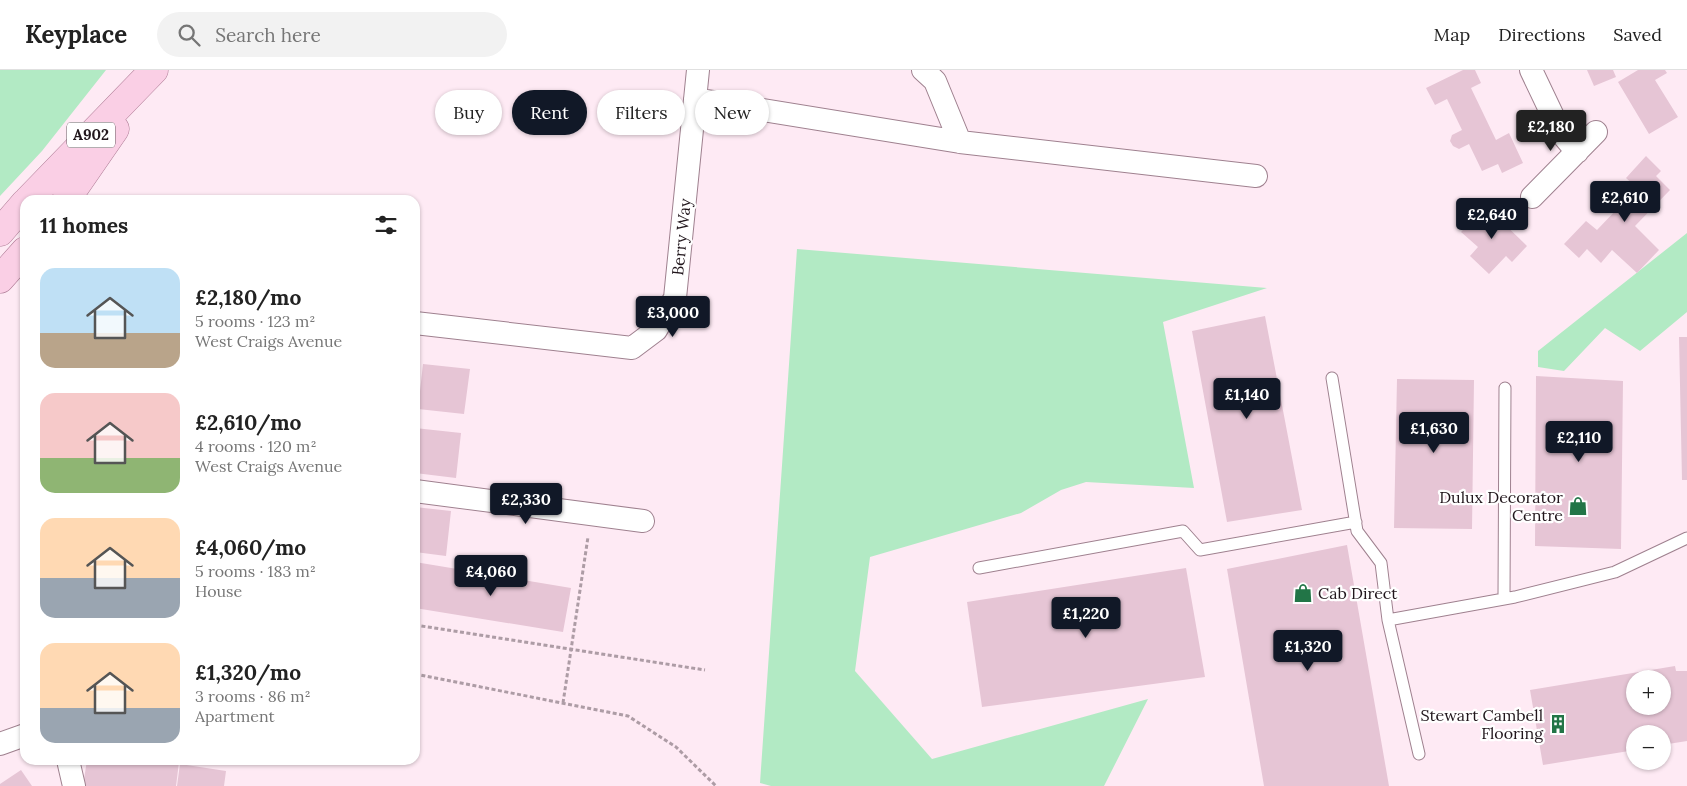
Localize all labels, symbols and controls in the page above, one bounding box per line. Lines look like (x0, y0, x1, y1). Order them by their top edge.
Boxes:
search box (157, 12, 507, 57)
text: Keyplace (25, 19, 127, 50)
icon: search (175, 21, 203, 49)
text: Search here (215, 23, 321, 47)
text: Map (1434, 23, 1470, 46)
text: Directions (1498, 23, 1585, 46)
text: Saved (1613, 23, 1662, 46)
chip: Buy (435, 90, 502, 135)
chip: Rent (512, 90, 587, 135)
chip: Filters (597, 90, 685, 135)
chip: New (695, 90, 769, 135)
pin: £2,180 (1510, 109, 1592, 152)
text: £2,180 (1527, 116, 1575, 136)
road number: A902 (67, 122, 115, 148)
pin: £2,610 (1584, 180, 1666, 223)
text: £2,610 (1601, 187, 1649, 207)
street label: Berry Way (667, 197, 695, 276)
pin: £2,640 (1451, 198, 1533, 240)
text: £2,640 (1467, 204, 1517, 224)
icon: filters (372, 211, 400, 239)
text: 11 homes (40, 212, 128, 239)
text: £2,180/mo (195, 284, 301, 311)
icon: home (80, 288, 140, 348)
pin: £3,000 (632, 296, 714, 338)
text: £3,000 (647, 302, 699, 322)
text: 5 rooms · 123 m² (195, 311, 315, 331)
text: West Craigs Avenue (195, 331, 342, 351)
pin: £1,140 (1206, 378, 1288, 420)
text: £1,140 (1224, 384, 1270, 404)
text: £2,610/mo (195, 409, 301, 436)
pin: £1,630 (1393, 412, 1475, 454)
icon: home (80, 413, 140, 473)
text: £1,630 (1410, 418, 1458, 438)
pin: £2,110 (1538, 420, 1620, 463)
text: £2,110 (1557, 427, 1601, 447)
text: 4 rooms · 120 m² (195, 436, 317, 456)
text: West Craigs Avenue (195, 456, 342, 476)
pin: £2,330 (485, 482, 567, 525)
place label: Dulux Decorator Centre (1439, 487, 1563, 525)
text: £2,330 (501, 489, 551, 509)
shop icon: Dulux Decorator Centre (1567, 495, 1589, 517)
text: £4,060/mo (195, 534, 306, 561)
icon: home (80, 538, 140, 598)
pin: £4,060 (450, 554, 532, 597)
text: 5 rooms · 183 m² (195, 561, 316, 581)
text: £4,060 (465, 561, 517, 581)
text: House (195, 581, 242, 601)
shop icon: Cab Direct (1292, 582, 1314, 604)
place label: Cab Direct (1318, 583, 1398, 603)
pin: £1,220 (1045, 596, 1127, 639)
text: £1,220 (1063, 603, 1109, 623)
pin: £1,320 (1267, 630, 1349, 672)
text: £1,320 (1284, 636, 1332, 656)
text: £1,320/mo (195, 659, 301, 686)
icon: home (80, 663, 140, 723)
map controls (1626, 670, 1671, 770)
button: + (1626, 670, 1671, 715)
text: 3 rooms · 86 m² (195, 686, 311, 706)
place label: Stewart Cambell Flooring (1420, 705, 1544, 743)
text: Apartment (195, 706, 275, 726)
building icon: Stewart Cambell Flooring (1547, 713, 1569, 735)
button: − (1626, 725, 1671, 770)

